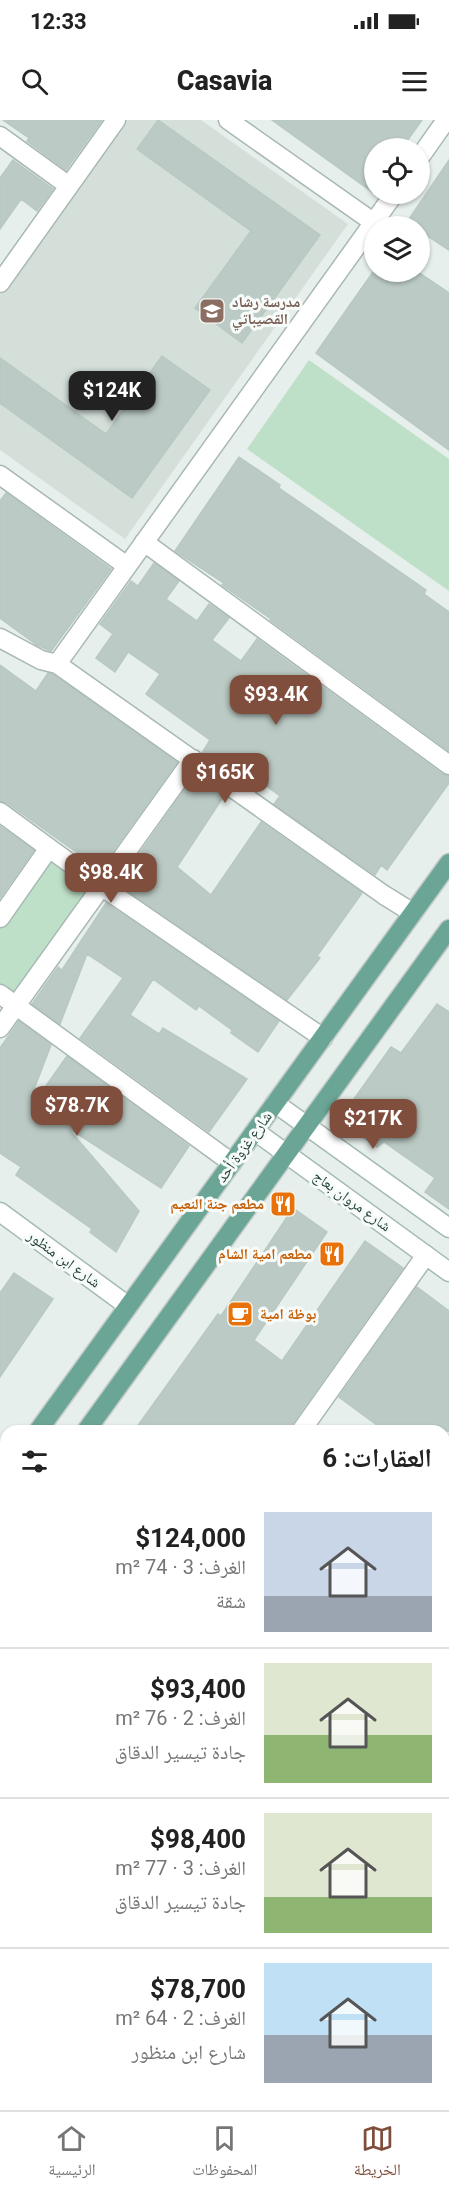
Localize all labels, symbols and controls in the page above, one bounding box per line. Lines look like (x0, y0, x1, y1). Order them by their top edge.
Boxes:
text: 12:33 (30, 9, 87, 34)
icon: search (18, 65, 51, 98)
text: Casavia (177, 65, 272, 97)
icon: menu (398, 65, 431, 98)
map controls (364, 138, 430, 282)
button: locate (364, 138, 430, 204)
button: layers (364, 216, 430, 282)
place label: مدرسة رشاد القصيباتي (232, 293, 300, 331)
school or university icon: مدرسة رشاد القصيباتي (197, 296, 227, 326)
pin: $124K (70, 371, 154, 422)
text: $124K (83, 378, 141, 402)
pin: $93.4K (227, 675, 325, 726)
text: $93.4K (244, 682, 308, 706)
pin: $165K (183, 753, 267, 804)
text: $165K (196, 760, 254, 784)
pin: $98.4K (62, 853, 160, 904)
text: $98.4K (79, 860, 143, 884)
pin: $78.7K (28, 1086, 126, 1137)
text: $78.7K (45, 1093, 109, 1117)
pin: $217K (331, 1099, 415, 1150)
text: $217K (344, 1106, 402, 1130)
street label: شارع غزوة أحد (212, 1108, 277, 1186)
street label: شارع مروان بعاج (309, 1167, 395, 1236)
restaurant icon: مطعم جنة النعيم (268, 1189, 298, 1219)
place label: مطعم جنة النعيم (170, 1195, 264, 1214)
street label: شارع ابن منظور (23, 1226, 104, 1292)
restaurant icon: مطعم امية الشام (317, 1239, 347, 1269)
place label: مطعم امية الشام (218, 1245, 312, 1264)
cafe icon: بوظة امية (225, 1299, 255, 1329)
place label: بوظة امية (260, 1305, 316, 1323)
text: العقارات: 6 (322, 1443, 432, 1473)
icon: filters (18, 1445, 51, 1478)
text: $124,000 (135, 1523, 246, 1553)
icon: home (312, 1536, 384, 1608)
text: الغرف: 3 · 74 m² (115, 1555, 246, 1579)
text: شقة (216, 1589, 246, 1613)
text: $93,400 (150, 1674, 246, 1704)
icon: home (312, 1687, 384, 1759)
text: الغرف: 2 · 76 m² (115, 1706, 246, 1730)
text: جادة تيسير الدقاق (114, 1740, 246, 1764)
text: $98,400 (150, 1824, 246, 1854)
icon: home (312, 1837, 384, 1909)
text: الغرف: 3 · 77 m² (115, 1856, 246, 1880)
text: جادة تيسير الدقاق (114, 1890, 246, 1914)
text: $78,700 (150, 1974, 246, 2004)
icon: home (312, 1987, 384, 2059)
text: الغرف: 2 · 64 m² (115, 2006, 246, 2030)
text: شارع ابن منظور (131, 2040, 246, 2064)
tab: الرئيسية (48, 2122, 96, 2185)
tab: المحفوظات (192, 2122, 257, 2185)
tab: الخريطة (354, 2122, 401, 2185)

